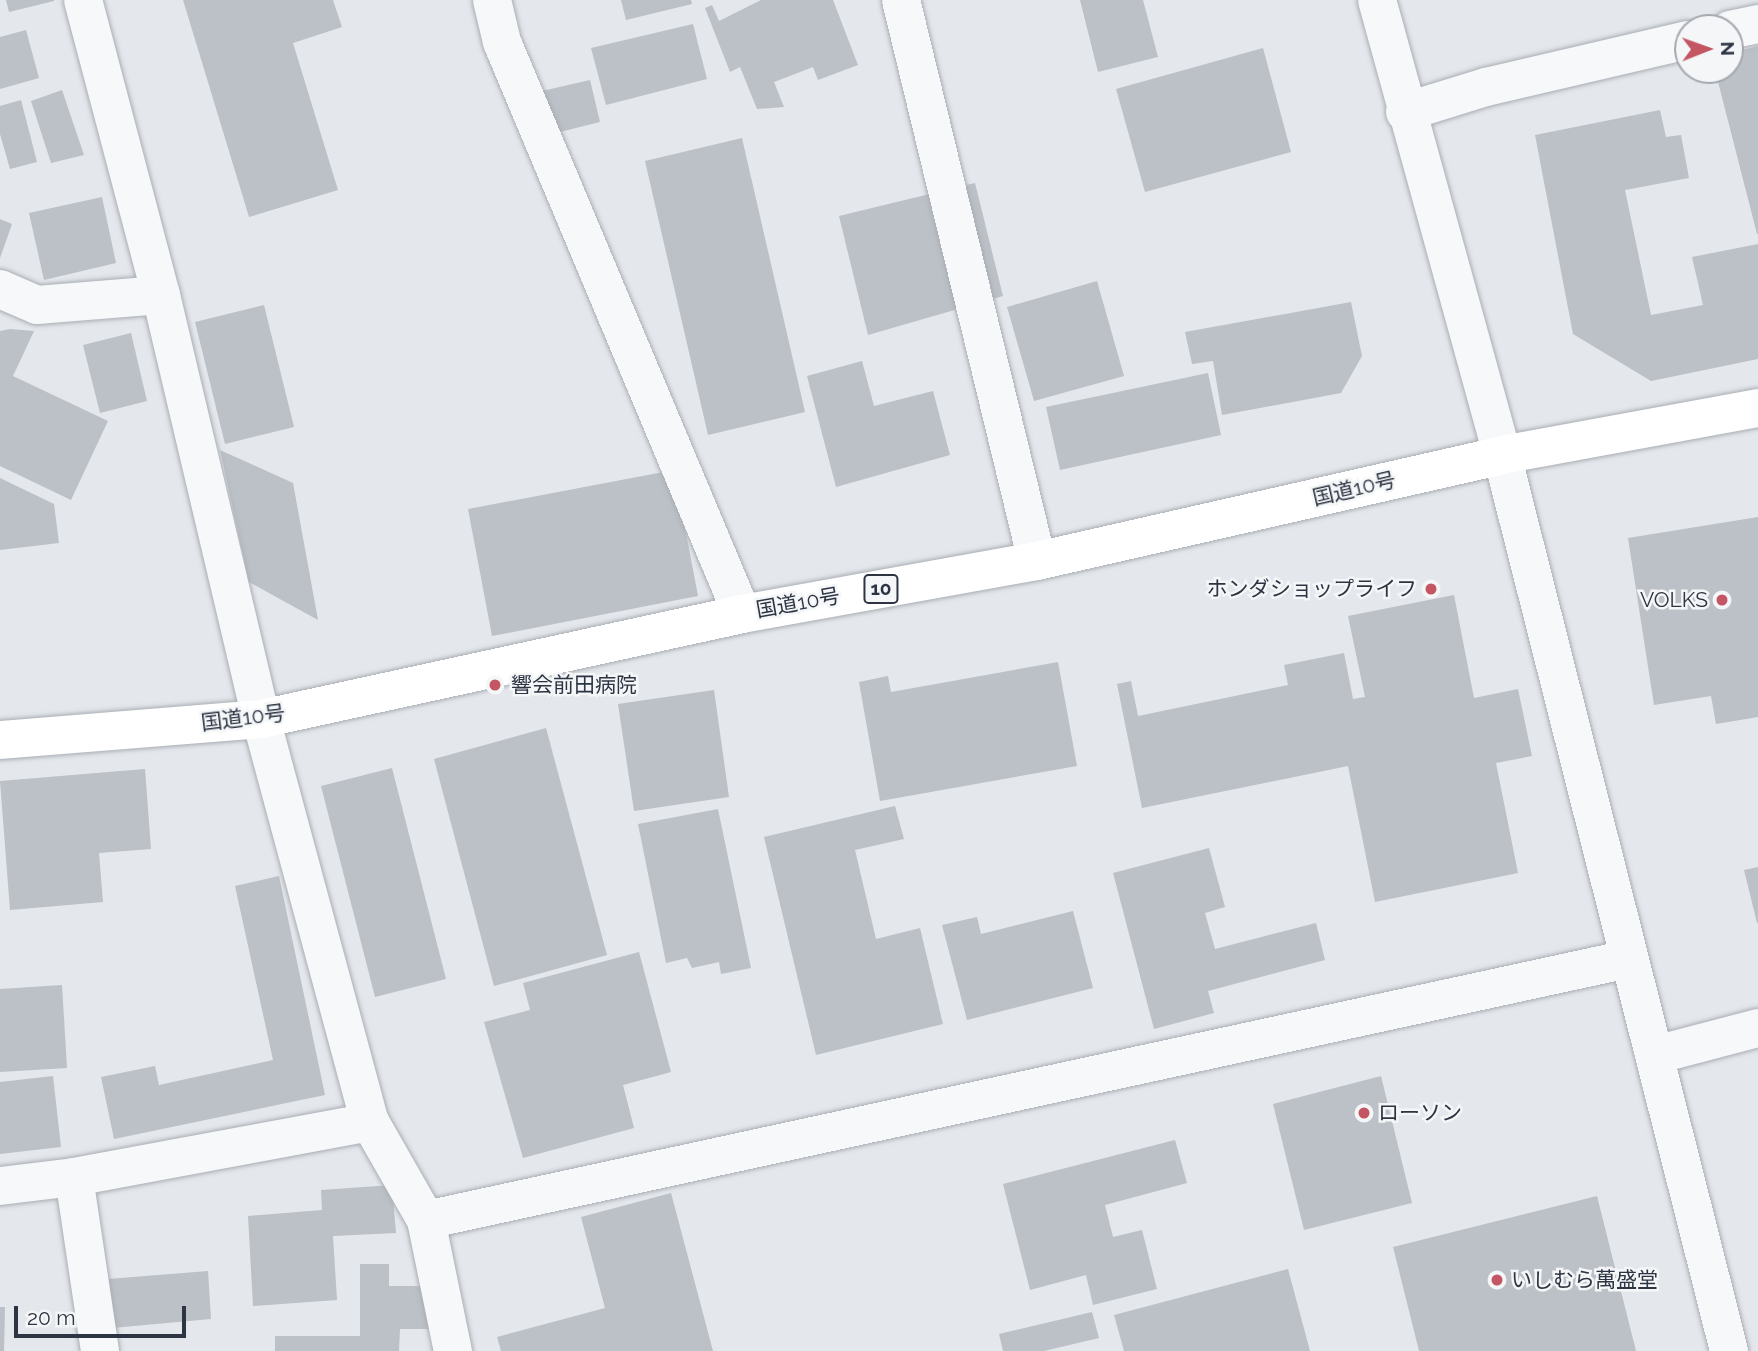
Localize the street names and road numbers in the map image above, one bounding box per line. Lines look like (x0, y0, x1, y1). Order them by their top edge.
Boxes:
street label: 国道10号 (1310, 467, 1398, 511)
road number: 10 (862, 574, 900, 604)
street label: 国道10号 (754, 583, 842, 623)
street label: 国道10号 (199, 700, 287, 736)

